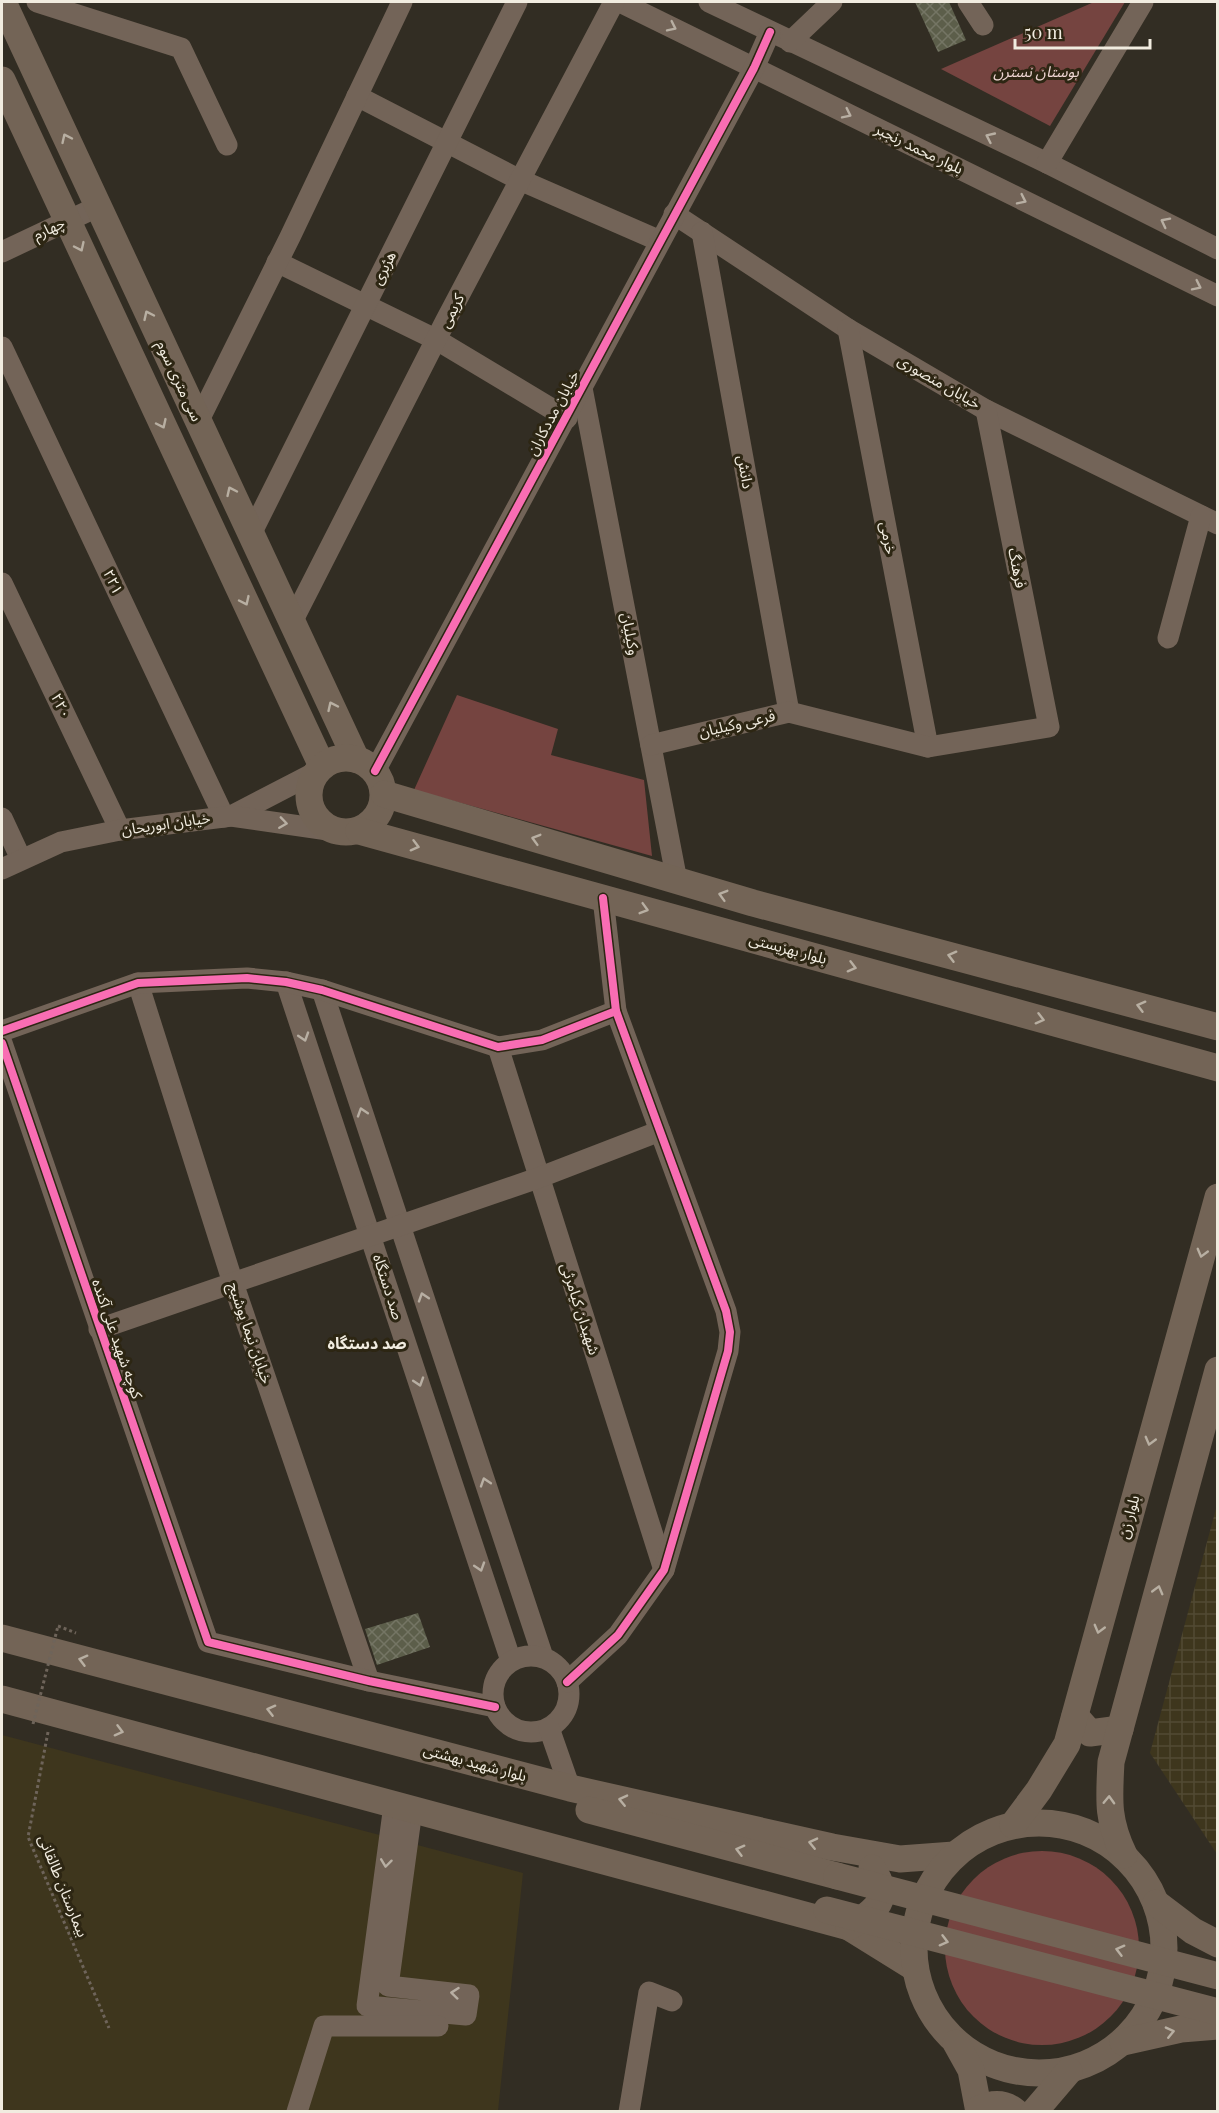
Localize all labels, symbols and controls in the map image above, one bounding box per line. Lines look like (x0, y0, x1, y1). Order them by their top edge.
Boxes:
scale bar (1015, 12, 1150, 50)
one-way arrow (666, 20, 677, 32)
text: 50 m (1024, 20, 1063, 44)
park label: بوستان نسترن (993, 61, 1080, 81)
one-way arrow (841, 106, 852, 118)
street label: بلوار محمد رنجبر (871, 118, 967, 178)
one-way arrow (986, 132, 997, 144)
one-way arrow (61, 134, 73, 145)
one-way arrow (1016, 192, 1027, 204)
street label: چهارم (29, 212, 69, 246)
one-way arrow (1161, 218, 1172, 230)
one-way arrow (72, 241, 84, 252)
street label: هژبری (366, 247, 400, 288)
one-way arrow (1191, 278, 1202, 290)
street label: کریمی (434, 289, 469, 331)
one-way arrow (144, 310, 156, 321)
street label: سی متری سوم (151, 337, 207, 425)
street label: خیابان منصوری (894, 349, 985, 413)
street label: خیابان مددکاران (521, 366, 583, 459)
one-way arrow (155, 417, 167, 428)
street label: دانش (733, 453, 759, 490)
one-way arrow (227, 487, 239, 498)
street label: خرمی (876, 520, 902, 556)
street label: فرهنگ (1004, 546, 1032, 590)
street label: ۲۲۱ (99, 566, 128, 597)
one-way arrow (237, 594, 249, 605)
street label: وکیلیان (617, 611, 645, 657)
street label: ۲۲۰ (47, 690, 77, 722)
one-way arrow (327, 702, 339, 713)
street label: فرعی وکیلیان (697, 704, 777, 742)
street label: خیابان ابوریحان (120, 807, 212, 839)
one-way arrow (279, 817, 288, 829)
one-way arrow (531, 834, 542, 846)
one-way arrow (409, 839, 420, 851)
one-way arrow (718, 890, 729, 902)
one-way arrow (638, 902, 649, 914)
street label: بلوار بهزیستی (747, 928, 829, 968)
one-way arrow (947, 951, 957, 964)
one-way arrow (846, 960, 857, 972)
one-way arrow (1136, 1001, 1146, 1014)
one-way arrow (1034, 1012, 1045, 1024)
one-way arrow (297, 1031, 310, 1042)
one-way arrow (357, 1107, 369, 1118)
one-way arrow (1197, 1247, 1209, 1258)
street label: صد دستگاه (369, 1251, 409, 1322)
street label: شهیدان کیامرثی (557, 1260, 605, 1357)
street label: کوچه شهید علی آکنده (87, 1276, 148, 1402)
street label: خیابان نیما یوشیج (221, 1279, 278, 1387)
one-way arrow (418, 1292, 430, 1303)
district label: صد دستگاه (327, 1332, 407, 1353)
one-way arrow (412, 1376, 424, 1387)
one-way arrow (1145, 1435, 1157, 1446)
one-way arrow (479, 1477, 492, 1488)
street label: بلوار زن (1113, 1493, 1143, 1541)
one-way arrow (473, 1561, 485, 1572)
one-way arrow (1151, 1585, 1163, 1596)
one-way arrow (1093, 1624, 1106, 1634)
one-way arrow (78, 1655, 89, 1667)
one-way arrow (266, 1705, 276, 1718)
one-way arrow (113, 1724, 124, 1736)
street label: بلوار شهید بهشتی (421, 1739, 529, 1785)
one-way arrow (618, 1794, 628, 1807)
one-way arrow (1103, 1795, 1116, 1804)
street label: بیمارستان طالقانی (34, 1831, 94, 1940)
one-way arrow (808, 1837, 818, 1850)
one-way arrow (735, 1845, 745, 1858)
one-way arrow (380, 1858, 393, 1867)
one-way arrow (939, 1933, 949, 1946)
one-way arrow (1115, 1945, 1126, 1957)
one-way arrow (451, 1987, 460, 2000)
one-way arrow (1165, 2026, 1175, 2039)

